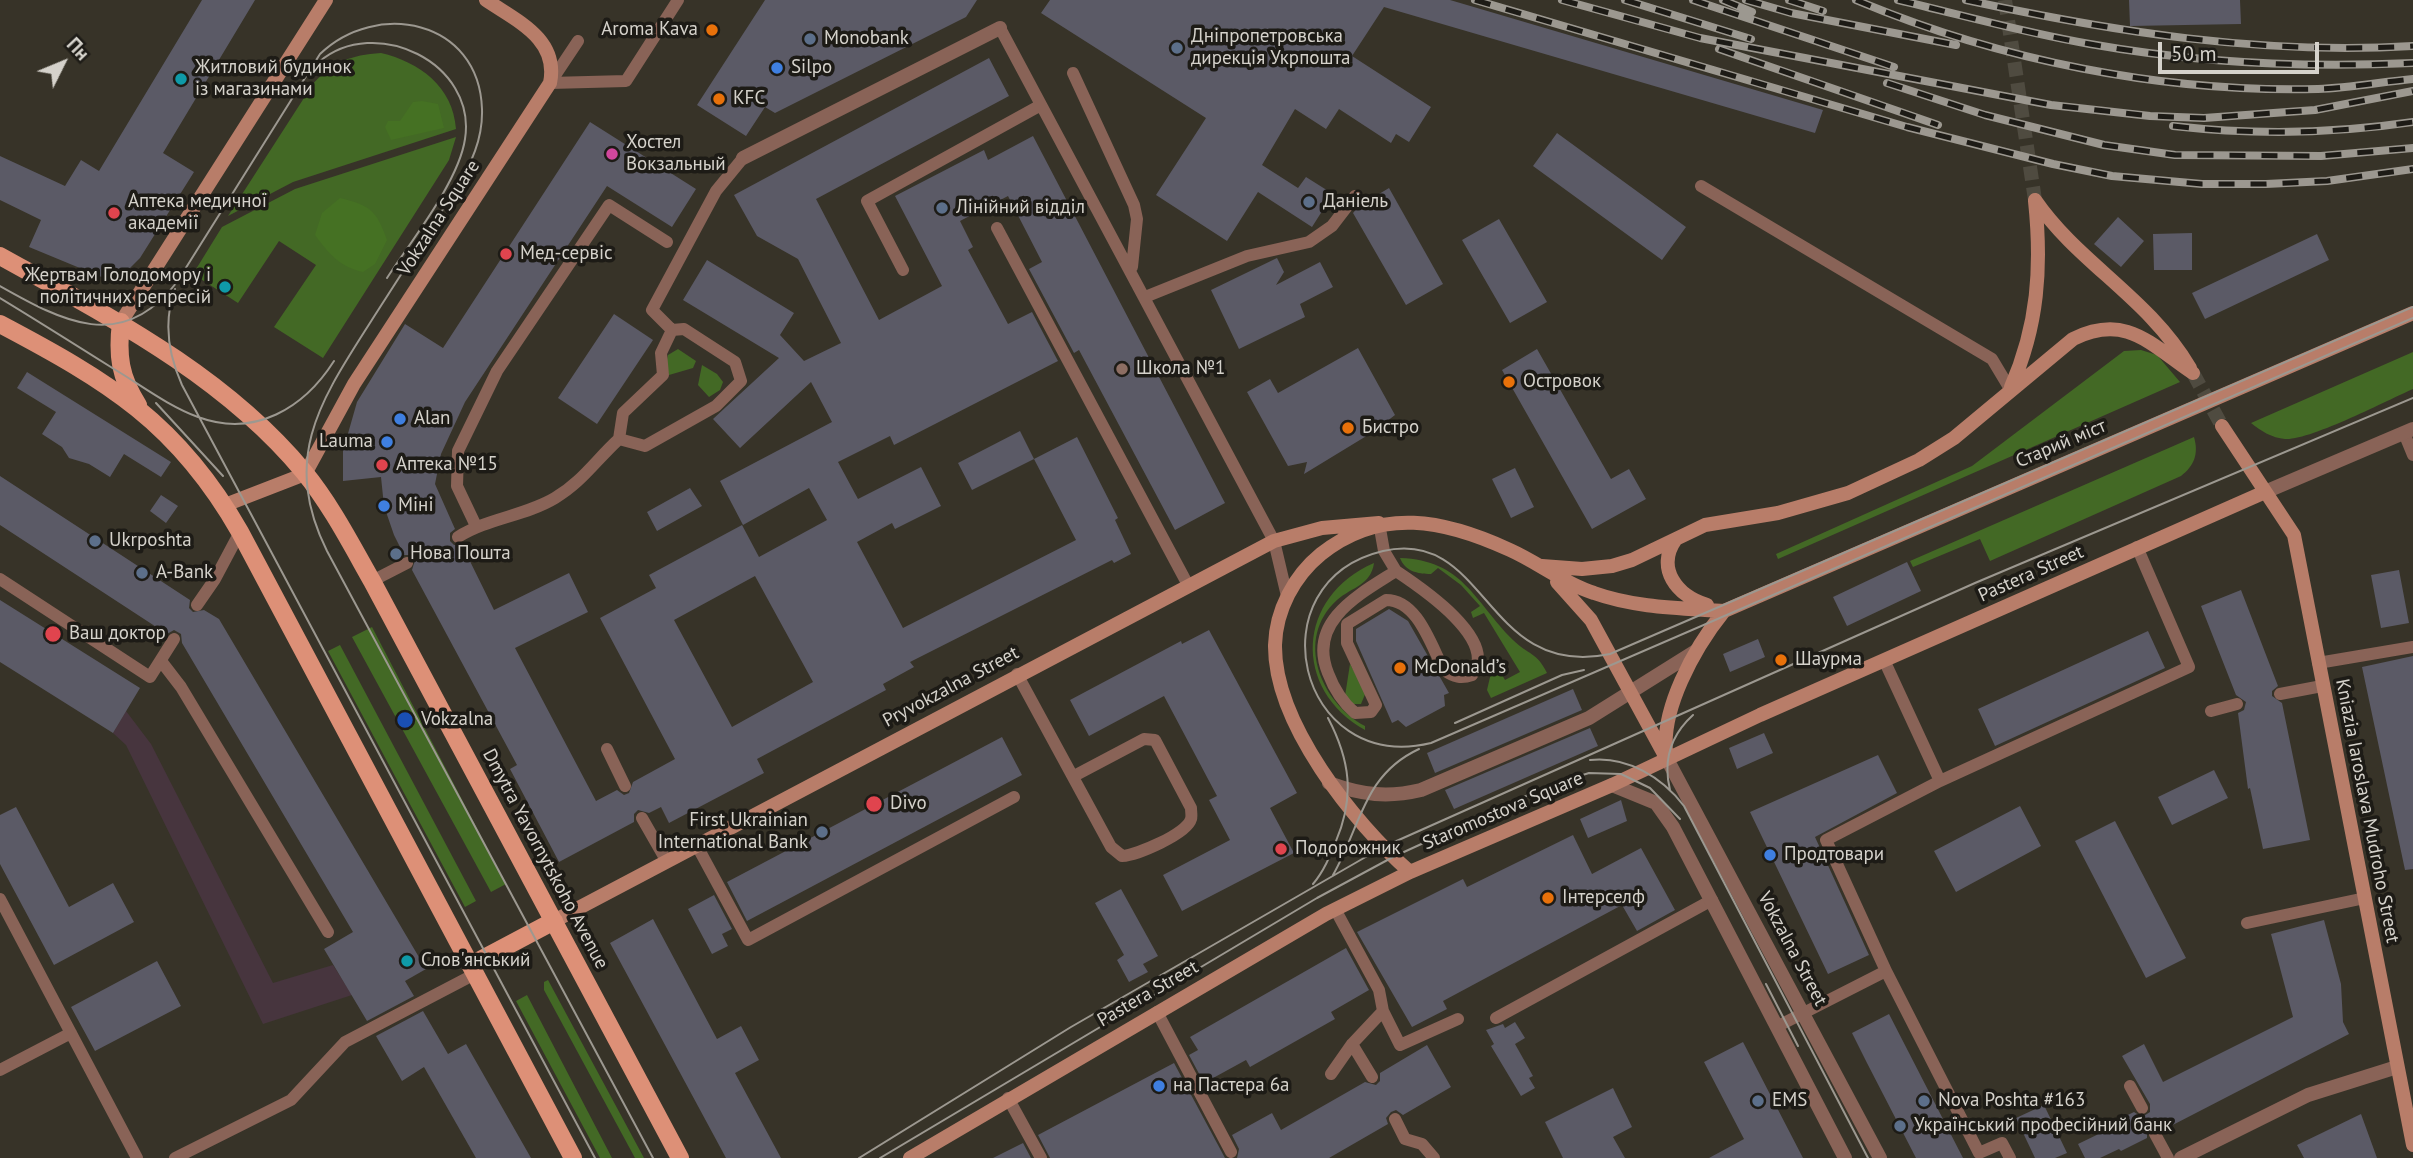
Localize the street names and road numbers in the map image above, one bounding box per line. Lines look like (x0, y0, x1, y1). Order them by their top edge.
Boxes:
street label: Vokzalna Square (393, 156, 485, 280)
street label: Старий міст (2012, 415, 2110, 473)
street label: Pastera Street (1975, 541, 2087, 607)
street label: Pryvokzalna Street (879, 642, 1023, 732)
street label: Kniazia Iaroslava Mudroho Street (2330, 677, 2404, 945)
street label: Dmytra Yavornytskoho Avenue (477, 745, 613, 973)
street label: Staromostova Square (1419, 767, 1587, 855)
street label: Vokzalna Street (1752, 888, 1832, 1010)
street label: Pastera Street (1093, 956, 1203, 1032)

